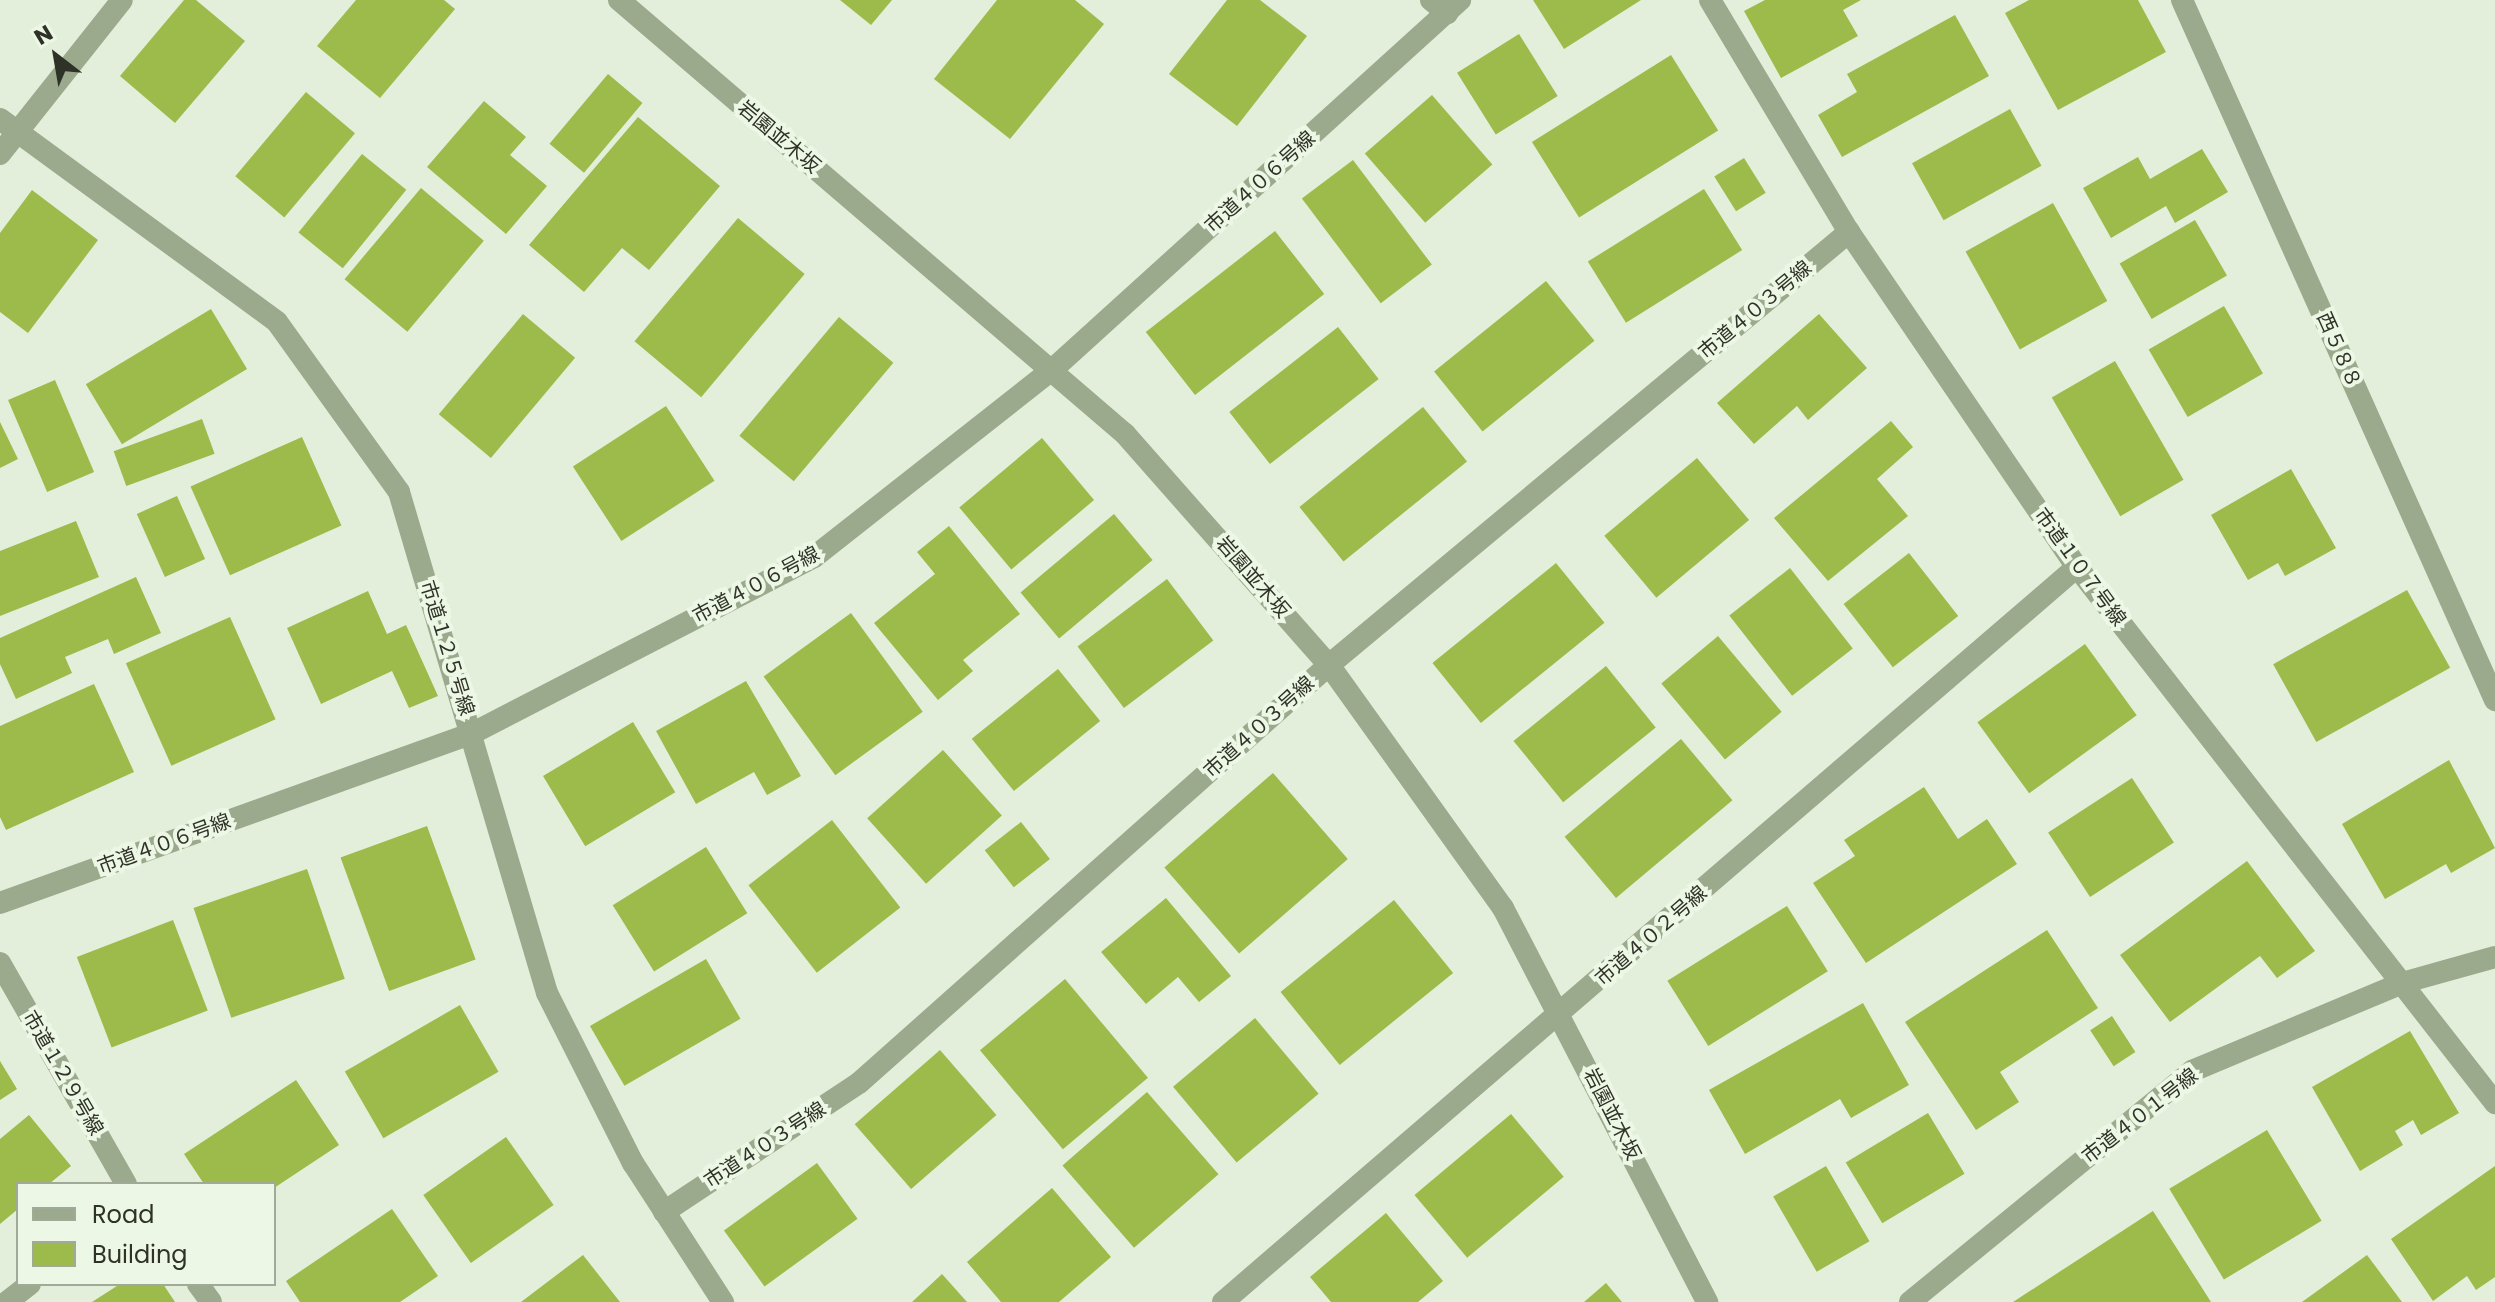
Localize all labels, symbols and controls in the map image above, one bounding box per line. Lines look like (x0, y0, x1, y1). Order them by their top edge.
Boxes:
north arrow (16, 16, 96, 96)
text: N (28, 17, 58, 53)
street label: 岩園並木坂 (733, 96, 825, 178)
street label: 市道４０６号線 (1200, 126, 1320, 238)
street label: 市道４０３号線 (1694, 256, 1816, 364)
street label: 西５８８ (2312, 309, 2366, 391)
street label: 市道１０７号線 (2029, 503, 2131, 631)
street label: 岩園並木坂 (1211, 531, 1295, 623)
street label: 市道４０６号線 (689, 542, 823, 628)
street label: 市道１２５号線 (415, 578, 479, 718)
street label: 市道４０３号線 (1199, 671, 1319, 783)
street label: 市道４０６号線 (94, 809, 234, 879)
street label: 市道４０２号線 (1590, 881, 1712, 991)
street label: 市道１２９号線 (18, 1006, 108, 1140)
street label: 市道４０１号線 (2077, 1063, 2203, 1169)
street label: 岩園並木坂 (1579, 1064, 1645, 1164)
street label: 市道４０３号線 (700, 1097, 830, 1193)
legend (16, 1182, 276, 1286)
text: Road (92, 1198, 154, 1231)
text: Building (92, 1238, 188, 1271)

